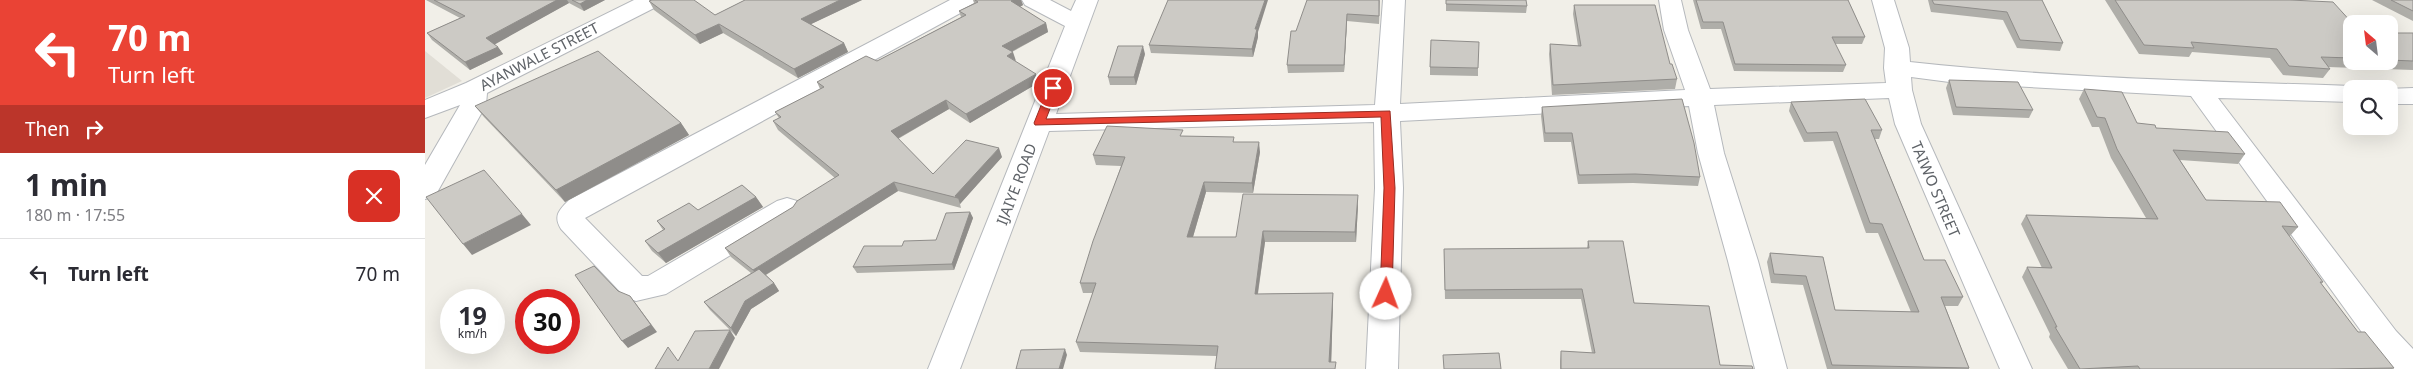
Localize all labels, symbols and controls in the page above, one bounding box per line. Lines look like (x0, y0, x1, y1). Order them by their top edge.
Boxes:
text: 70 m (108, 14, 191, 61)
north arrow (2343, 15, 2397, 70)
map controls (2343, 15, 2398, 135)
street label: AYANWALE STREET (476, 17, 603, 95)
icon: left (25, 20, 90, 85)
text: Turn left (108, 59, 195, 89)
pin (1032, 67, 1074, 109)
icon: arrive (1039, 74, 1067, 102)
button: search (2343, 80, 2398, 135)
icon: right (80, 115, 108, 143)
text: Then (25, 116, 70, 142)
street label: TAIWO STREET (1907, 138, 1965, 241)
street label: IJAIYE ROAD (991, 140, 1041, 228)
text: 1 min (25, 164, 108, 205)
button: close (348, 170, 400, 222)
text: 180 m · 17:55 (25, 204, 125, 226)
icon: left (25, 260, 53, 288)
text: Turn left (68, 261, 149, 287)
text: 70 m (356, 261, 400, 287)
position arrow (1359, 267, 1411, 319)
speed limit sign: 30 (515, 289, 580, 354)
text: 19 (458, 298, 487, 332)
text: km/h (458, 325, 487, 342)

